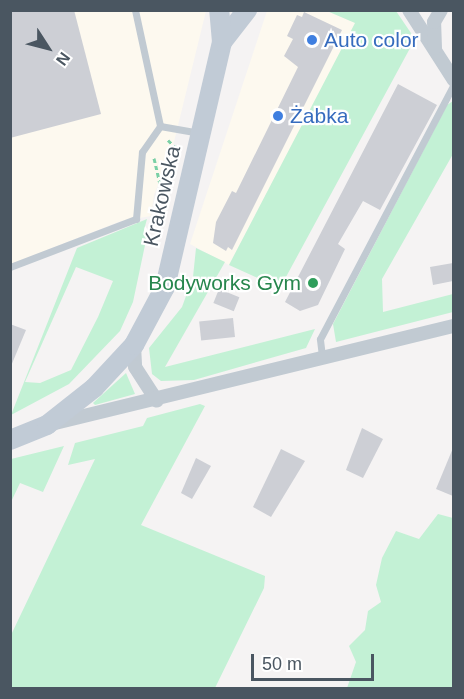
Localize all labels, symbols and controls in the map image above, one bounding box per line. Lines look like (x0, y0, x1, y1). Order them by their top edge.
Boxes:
north arrow (18, 18, 78, 78)
place label: Auto color (324, 27, 419, 53)
marker: Auto color (305, 33, 319, 47)
text: N (53, 49, 73, 69)
place label: Żabka (290, 103, 348, 129)
marker: Żabka (271, 109, 285, 123)
street label: Krakowska (138, 143, 186, 249)
place label: Bodyworks Gym (148, 270, 301, 296)
marker: Bodyworks Gym (306, 276, 320, 290)
scale bar (254, 642, 377, 680)
text: 50 m (262, 654, 302, 674)

